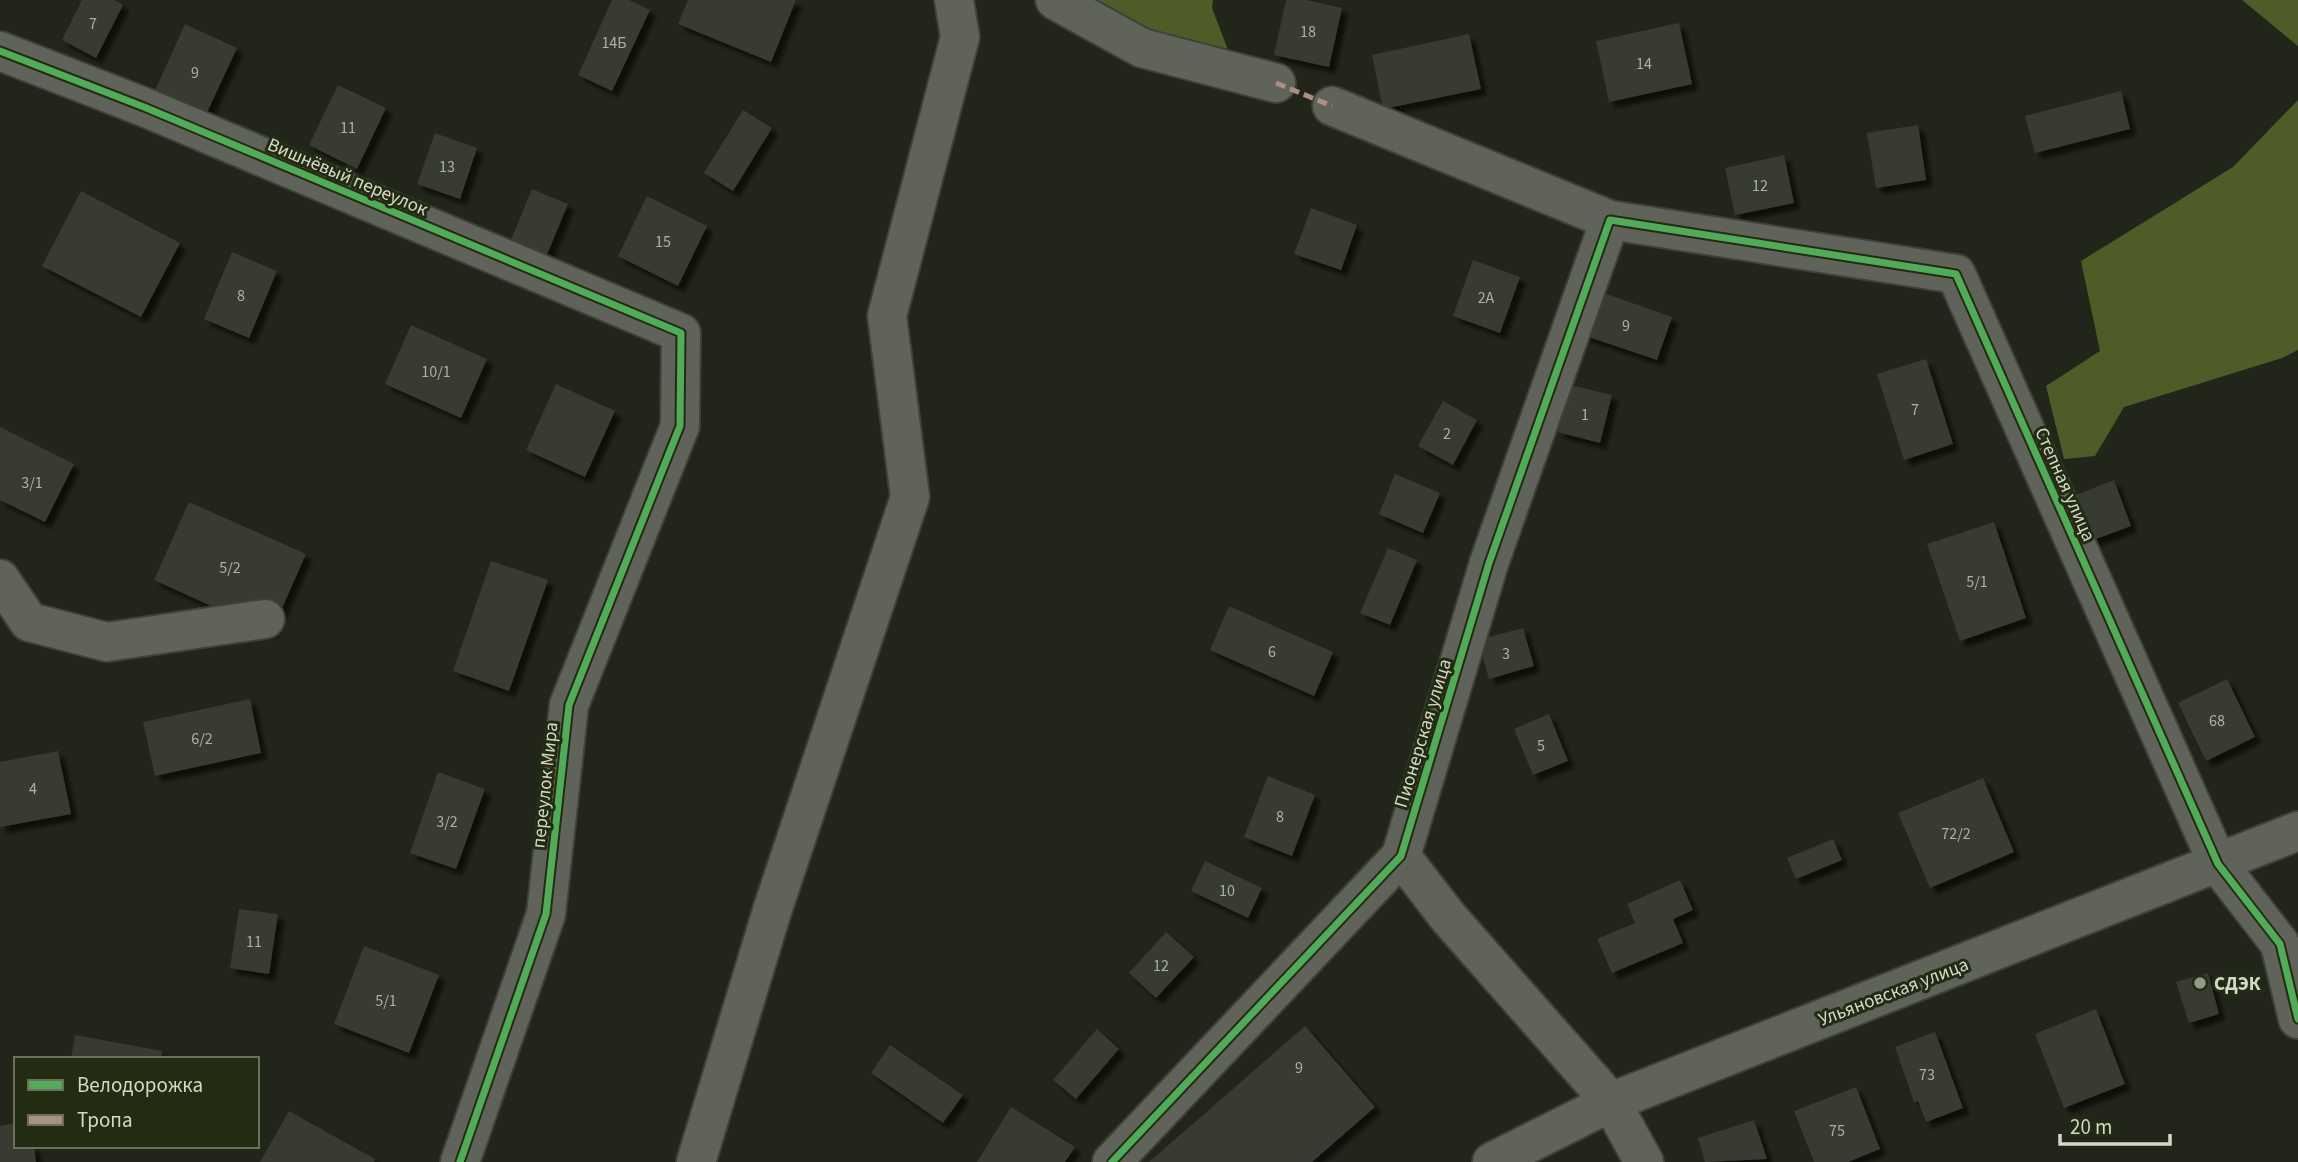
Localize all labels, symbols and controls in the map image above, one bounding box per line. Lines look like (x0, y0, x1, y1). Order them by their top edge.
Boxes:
house number: 7 (89, 13, 97, 35)
house number: 18 (1300, 21, 1316, 43)
house number: 14Б (601, 32, 627, 54)
house number: 14 (1636, 53, 1652, 75)
house number: 9 (191, 62, 199, 84)
house number: 11 (340, 117, 356, 139)
street label: Вишнёвый переулок (263, 131, 432, 224)
house number: 13 (439, 156, 455, 178)
house number: 12 (1752, 175, 1768, 197)
house number: 15 (655, 231, 671, 253)
house number: 8 (237, 285, 245, 307)
house number: 2А (1478, 287, 1495, 309)
house number: 9 (1622, 315, 1630, 337)
house number: 10/1 (421, 361, 451, 383)
house number: 7 (1911, 399, 1919, 421)
house number: 1 (1581, 404, 1589, 426)
house number: 2 (1443, 423, 1451, 445)
street label: Степная улица (2027, 423, 2102, 546)
house number: 3/1 (21, 472, 43, 494)
house number: 5/2 (219, 557, 241, 579)
house number: 5/1 (1966, 571, 1988, 593)
house number: 6 (1268, 641, 1276, 663)
house number: 3 (1502, 643, 1510, 665)
street label: Пионерская улица (1388, 655, 1459, 811)
house number: 68 (2209, 710, 2225, 732)
street label: переулок Мира (525, 721, 566, 850)
house number: 6/2 (191, 728, 213, 750)
house number: 5 (1537, 735, 1545, 757)
house number: 4 (29, 778, 37, 800)
house number: 8 (1276, 806, 1284, 828)
house number: 3/2 (436, 811, 458, 833)
house number: 72/2 (1941, 823, 1971, 845)
house number: 10 (1219, 880, 1235, 902)
house number: 11 (246, 931, 262, 953)
street label: Ульяновская улица (1815, 951, 1972, 1033)
house number: 12 (1153, 955, 1169, 977)
place label: СДЭК (2214, 971, 2261, 998)
marker: СДЭК (2192, 975, 2208, 991)
house number: 5/1 (375, 990, 397, 1012)
legend (14, 1057, 259, 1148)
house number: 9 (1295, 1057, 1303, 1079)
house number: 73 (1919, 1064, 1935, 1086)
text: Велодорожка (77, 1070, 203, 1100)
scale bar (2060, 1102, 2170, 1146)
text: Тропа (77, 1105, 133, 1135)
text: 20 m (2070, 1112, 2112, 1142)
house number: 75 (1829, 1120, 1845, 1142)

